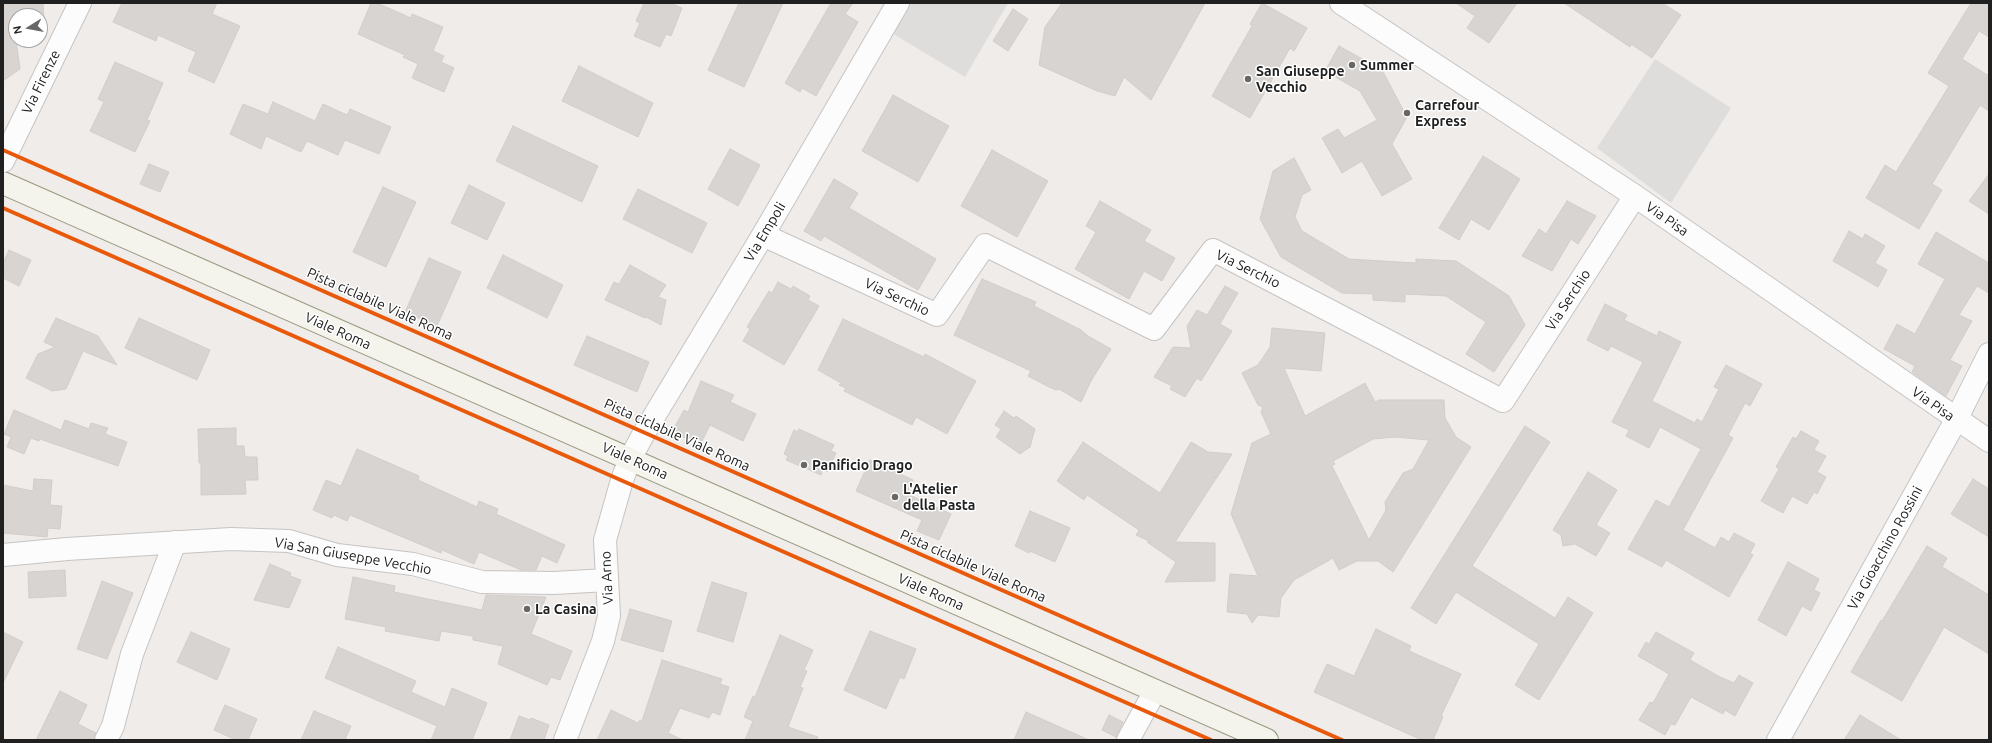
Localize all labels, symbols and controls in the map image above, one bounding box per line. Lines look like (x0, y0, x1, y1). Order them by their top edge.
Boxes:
north arrow (8, 8, 48, 48)
text: N (11, 25, 24, 35)
street label: Via Firenze (18, 47, 64, 117)
place label: Summer (1360, 57, 1414, 73)
marker: Summer (1347, 60, 1357, 70)
place label: San Giuseppe Vecchio (1256, 63, 1344, 96)
marker: San Giuseppe Vecchio (1243, 74, 1253, 84)
place label: Carrefour Express (1415, 97, 1479, 130)
marker: Carrefour Express (1402, 108, 1412, 118)
street label: Via Pisa (1642, 198, 1692, 240)
street label: Via Empoli (741, 199, 789, 265)
street label: Via Serchio (1213, 246, 1283, 292)
street label: Pista ciclabile Viale Roma (304, 264, 456, 344)
street label: Via Serchio (1542, 266, 1594, 334)
street label: Via Serchio (862, 275, 932, 319)
street label: Viale Roma (302, 309, 374, 353)
street label: Via Pisa (1908, 383, 1958, 425)
street label: Pista ciclabile Viale Roma (601, 395, 753, 475)
street label: Viale Roma (599, 439, 671, 483)
place label: Panificio Drago (812, 457, 913, 473)
marker: Panificio Drago (799, 460, 809, 470)
place label: L'Atelier della Pasta (903, 481, 975, 514)
street label: Via Gioacchino Rossini (1844, 483, 1926, 613)
marker: L'Atelier della Pasta (890, 492, 900, 502)
street label: Pista ciclabile Viale Roma (897, 526, 1049, 606)
street label: Via San Giuseppe Vecchio (273, 534, 433, 578)
street label: Via Arno (597, 551, 617, 605)
street label: Viale Roma (895, 570, 967, 614)
place label: La Casina (535, 601, 597, 617)
marker: La Casina (522, 604, 532, 614)

